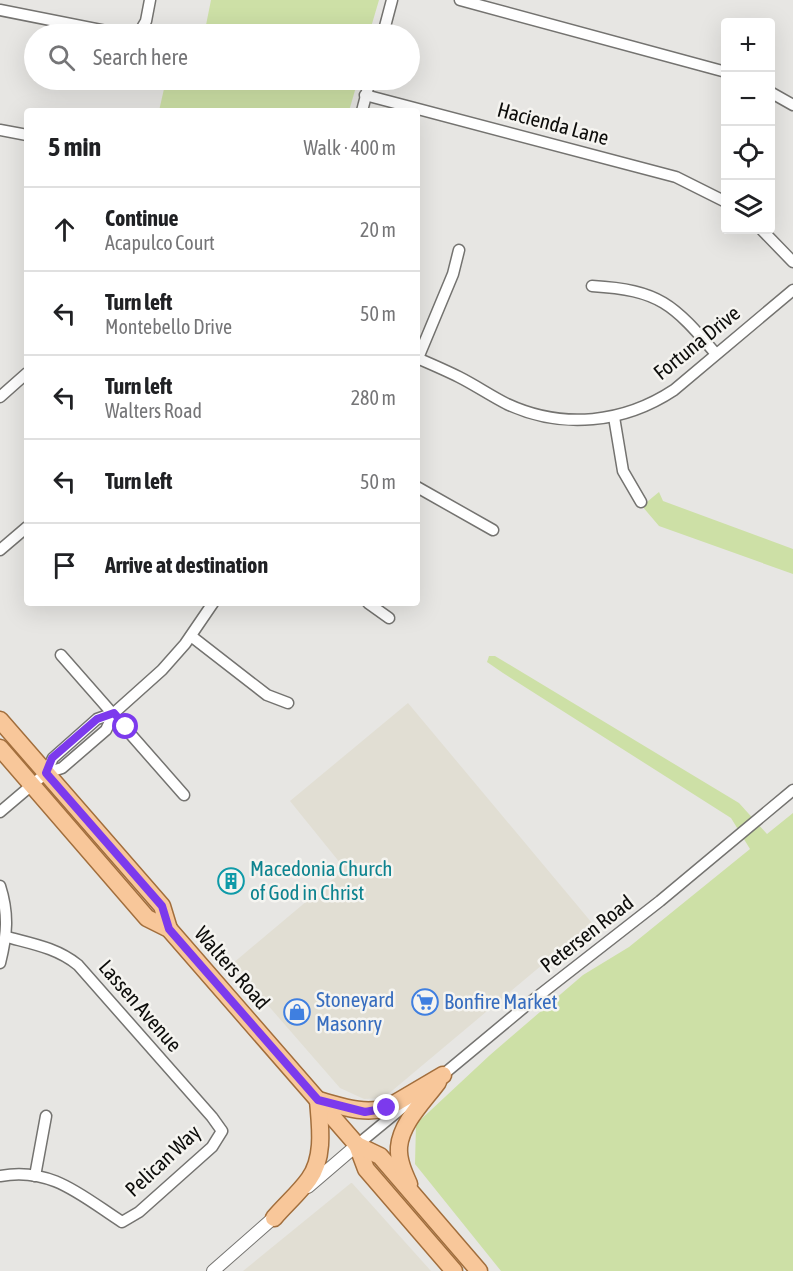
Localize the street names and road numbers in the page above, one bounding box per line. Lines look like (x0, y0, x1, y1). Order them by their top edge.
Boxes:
street label: Hacienda Lane (495, 97, 612, 149)
street label: Fortuna Drive (649, 300, 744, 384)
street label: Petersen Road (535, 890, 638, 977)
street label: Walters Road (190, 921, 275, 1014)
street label: Lassen Avenue (94, 955, 187, 1056)
street label: Pelican Way (120, 1119, 205, 1201)

